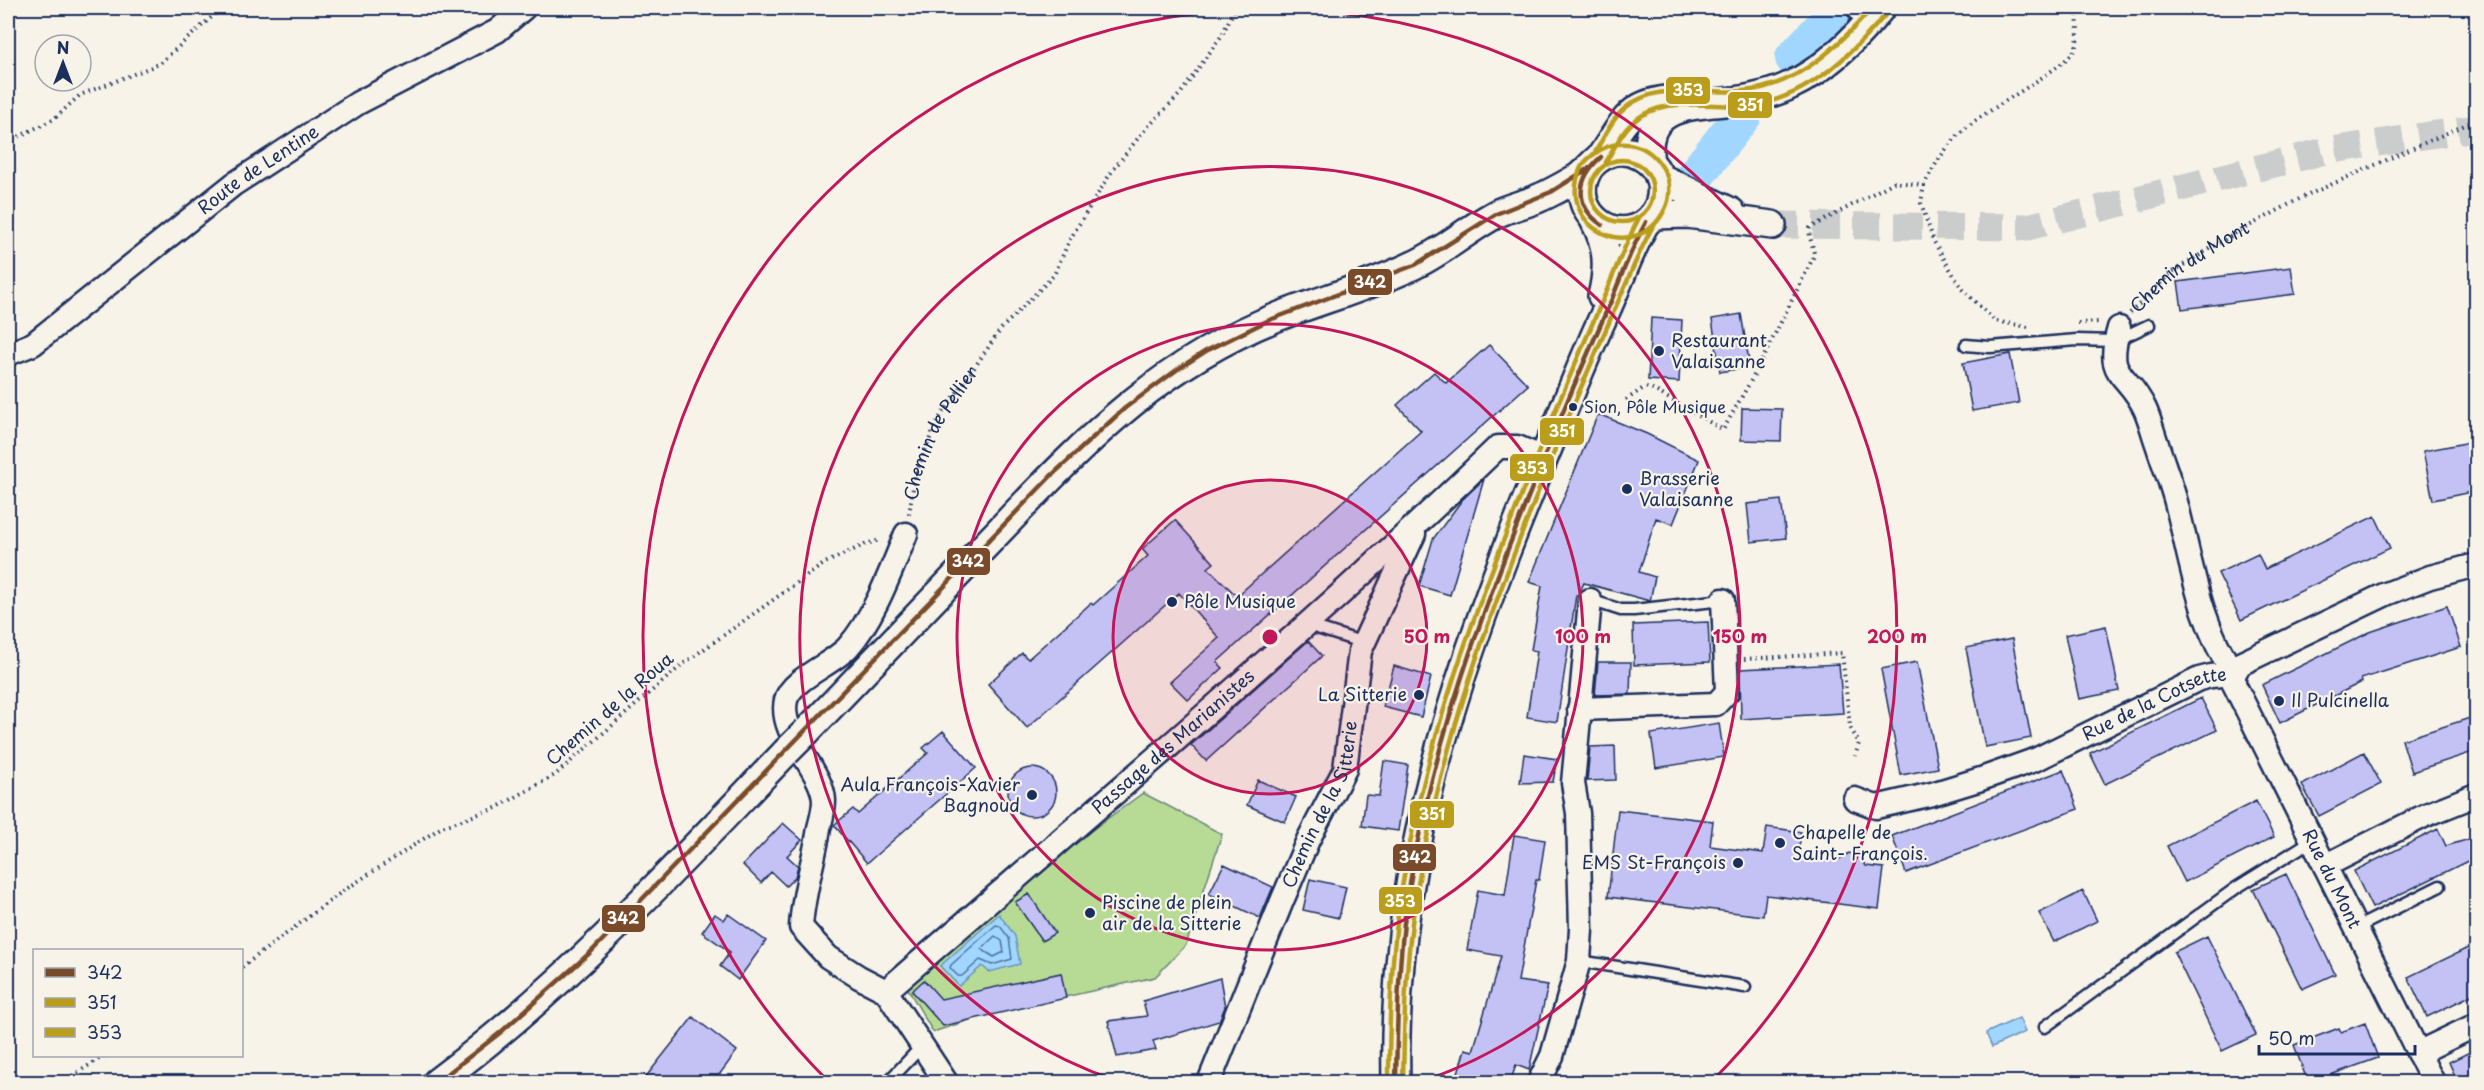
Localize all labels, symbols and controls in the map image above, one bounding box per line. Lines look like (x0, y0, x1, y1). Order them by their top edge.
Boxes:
north arrow (33, 33, 93, 93)
text: N (57, 35, 69, 59)
line badge: 353 (1665, 76, 1711, 105)
text: 353 (1672, 77, 1704, 101)
line badge: 351 (1727, 91, 1773, 119)
text: 351 (1737, 92, 1764, 116)
street label: Route de Lentine (191, 117, 324, 220)
street label: Chemin du Mont (2123, 213, 2254, 318)
line badge: 342 (1347, 268, 1393, 296)
text: 342 (1354, 269, 1386, 293)
place label: Restaurant Valaisanne (1671, 326, 1767, 374)
marker: Restaurant Valaisanne (1652, 344, 1666, 358)
street label: Chemin de Pellier (896, 359, 984, 502)
place label: Sion, Pôle Musique (1584, 394, 1726, 418)
marker: Sion, Pôle Musique (1567, 401, 1579, 413)
line badge: 351 (1539, 417, 1585, 446)
text: 351 (1549, 418, 1576, 442)
line badge: 353 (1509, 453, 1555, 482)
text: 353 (1516, 455, 1548, 479)
place label: Brasserie Valaisanne (1639, 464, 1734, 512)
marker: Brasserie Valaisanne (1620, 482, 1634, 496)
line badge: 342 (946, 547, 991, 576)
text: 342 (952, 548, 984, 572)
place label: Pôle Musique (1184, 587, 1296, 614)
marker: Pôle Musique (1165, 595, 1179, 609)
text: 50 m (1404, 622, 1450, 649)
text: 100 m (1555, 622, 1611, 649)
text: 150 m (1713, 622, 1767, 649)
text: 200 m (1867, 622, 1927, 649)
centre of rings (1260, 627, 1280, 647)
street label: Chemin de la Roua (539, 644, 679, 771)
street label: Rue de la Cotsette (2077, 660, 2228, 747)
street label: Passage des Marianistes (1085, 662, 1260, 820)
place label: La Sitterie (1318, 680, 1407, 707)
place label: Il Pulcinella (2291, 686, 2390, 713)
marker: La Sitterie (1412, 688, 1426, 702)
marker: Il Pulcinella (2272, 694, 2286, 708)
street label: Chemin de la Sitterie (1274, 719, 1363, 892)
place label: Aula François-Xavier Bagnoud (841, 770, 1021, 818)
marker: Aula François-Xavier Bagnoud (1025, 788, 1039, 802)
line badge: 351 (1409, 800, 1455, 829)
text: 351 (1419, 801, 1446, 825)
place label: Chapelle de Saint- François. (1792, 818, 1928, 866)
street label: Rue du Mont (2297, 824, 2369, 933)
marker: Chapelle de Saint- François. (1773, 836, 1787, 850)
line badge: 342 (1392, 843, 1437, 872)
text: 342 (1399, 844, 1431, 868)
place label: EMS St-François (1582, 848, 1726, 875)
marker: EMS St-François (1731, 856, 1745, 870)
line badge: 353 (1378, 886, 1423, 915)
place label: Piscine de plein air de la Sitterie (1102, 888, 1241, 936)
text: 353 (1384, 888, 1416, 912)
line badge: 342 (601, 904, 646, 933)
text: 342 (607, 905, 639, 929)
marker: Piscine de plein air de la Sitterie (1083, 906, 1097, 920)
legend (33, 949, 243, 1057)
text: 342 (87, 958, 123, 985)
text: 351 (87, 988, 116, 1015)
text: 353 (87, 1018, 122, 1045)
scale bar (2259, 1018, 2415, 1056)
text: 50 m (2268, 1024, 2315, 1051)

